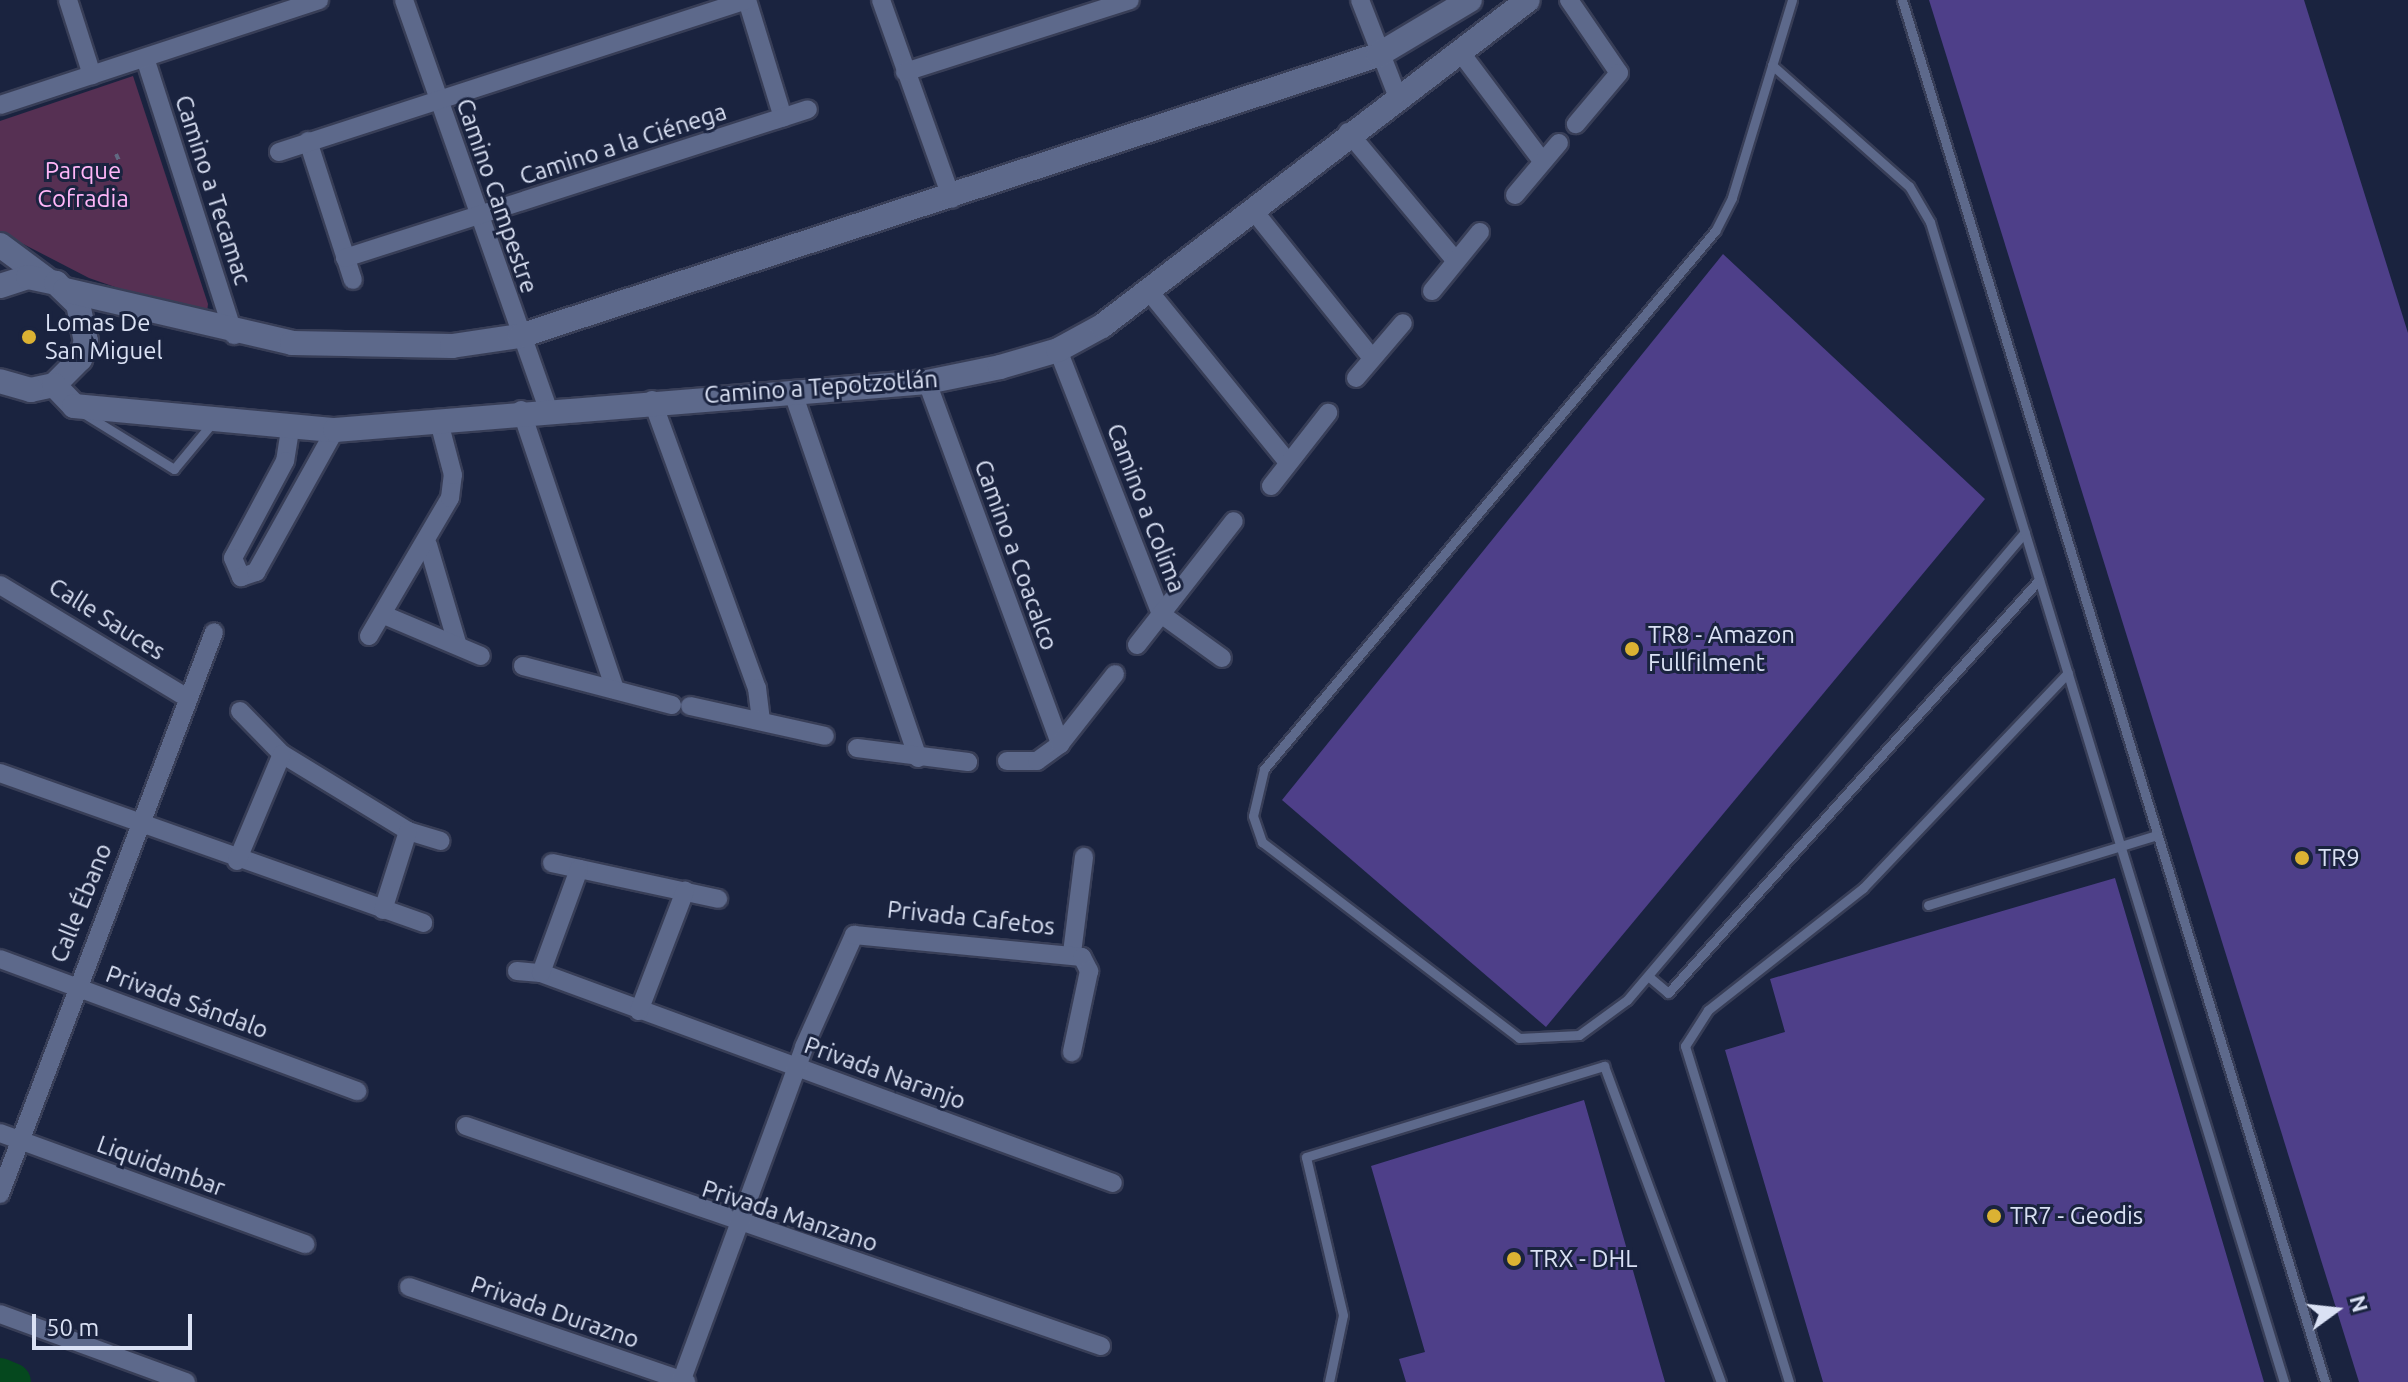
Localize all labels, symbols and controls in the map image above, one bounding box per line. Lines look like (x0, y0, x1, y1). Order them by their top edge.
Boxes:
street label: Camino a Tecamac (169, 92, 257, 288)
street label: Camino Campestre (450, 95, 544, 297)
street label: Camino a la Ciénega (516, 97, 730, 191)
park label: Parque Cofradia (37, 157, 129, 213)
place label: Lomas De San Miguel (45, 309, 163, 365)
marker: Lomas De San Miguel (20, 328, 38, 346)
street label: Camino a Tepotzotlán (703, 364, 939, 410)
street label: Camino a Colima (1101, 419, 1191, 597)
street label: Camino a Coacalco (968, 456, 1064, 654)
street label: Calle Sauces (43, 572, 171, 666)
place label: TR8 - Amazon Fullfilment (1648, 621, 1795, 677)
marker: TR8 - Amazon Fullfilment (1623, 640, 1641, 658)
street label: Calle Ébano (44, 839, 118, 967)
place label: TR9 (2318, 844, 2360, 872)
marker: TR9 (2293, 849, 2311, 867)
street label: Privada Cafetos (886, 895, 1056, 941)
street label: Privada Sándalo (102, 959, 272, 1045)
street label: Privada Naranjo (800, 1030, 970, 1116)
street label: Liquidambar (93, 1130, 229, 1202)
street label: Privada Manzano (698, 1174, 882, 1258)
place label: TR7 - Geodis (2010, 1202, 2143, 1230)
marker: TR7 - Geodis (1985, 1207, 2003, 1225)
place label: TRX - DHL (1530, 1245, 1637, 1273)
marker: TRX - DHL (1505, 1250, 1523, 1268)
street label: Privada Durazno (467, 1270, 643, 1354)
north arrow (2296, 1270, 2376, 1350)
text: N (2345, 1292, 2374, 1315)
scale bar (36, 1298, 196, 1348)
text: 50 m (46, 1314, 99, 1341)

